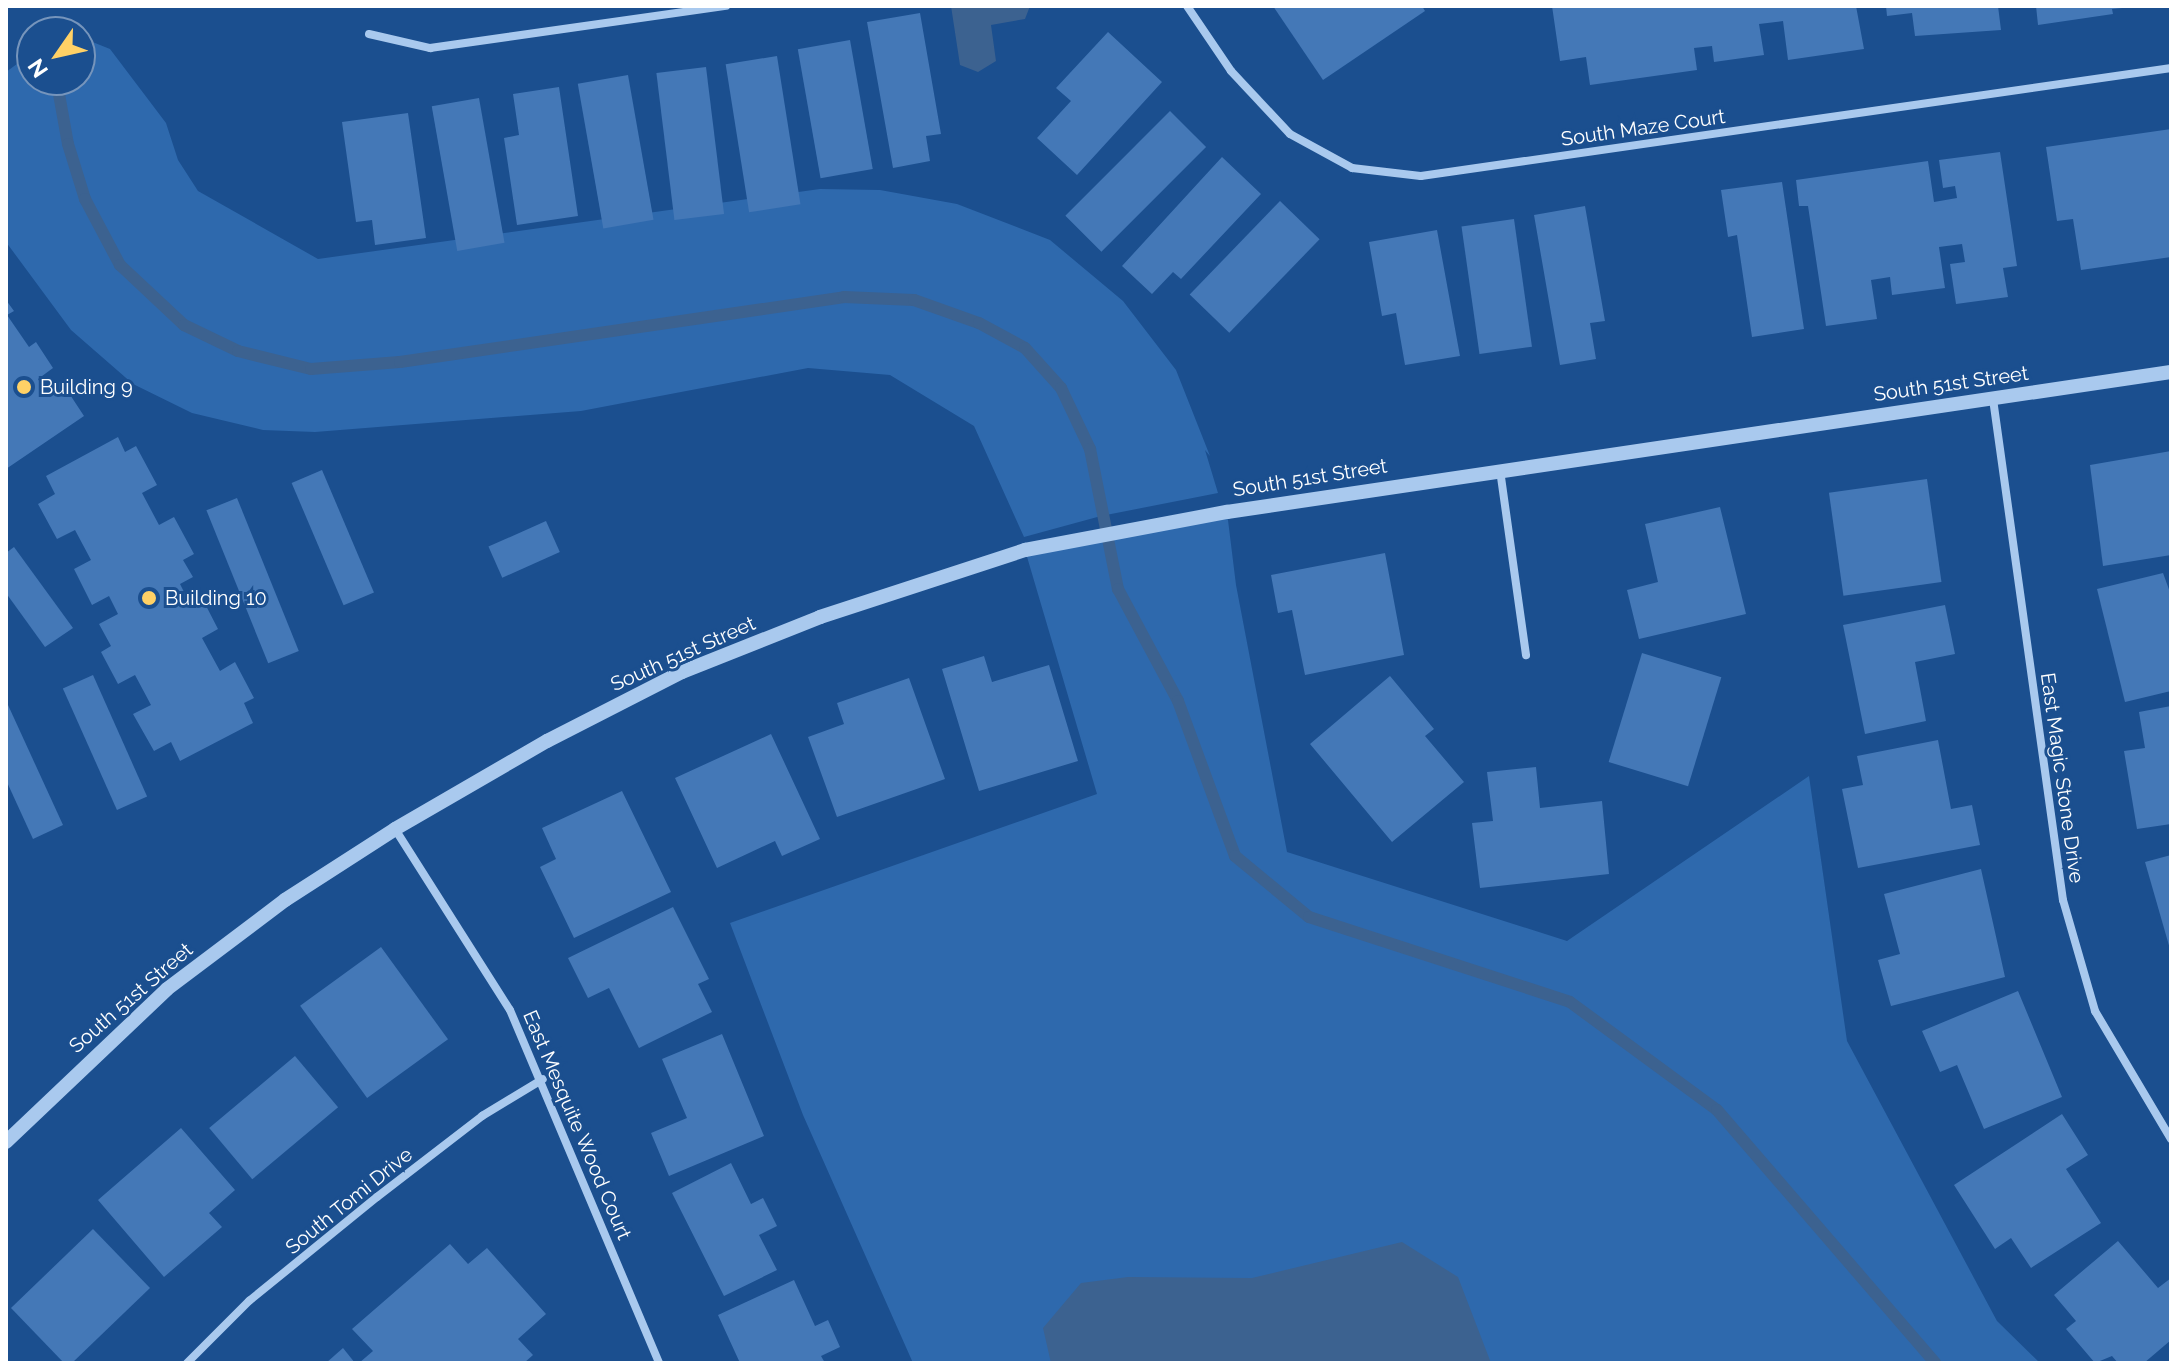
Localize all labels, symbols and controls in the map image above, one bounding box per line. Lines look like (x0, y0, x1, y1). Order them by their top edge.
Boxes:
north arrow (16, 16, 96, 96)
text: N (22, 54, 53, 83)
street label: South Maze Court (1559, 105, 1727, 151)
street label: South 51st Street (1872, 361, 2030, 407)
place label: Building 9 (40, 375, 133, 399)
marker: Building 9 (15, 378, 33, 396)
street label: South 51st Street (1231, 454, 1389, 502)
place label: Building 10 (165, 586, 267, 610)
marker: Building 10 (140, 589, 158, 607)
street label: South 51st Street (607, 611, 759, 697)
street label: East Magic Stone Drive (2035, 671, 2089, 885)
street label: South 51st Street (64, 938, 198, 1058)
street label: East Mesquite Wood Court (518, 1006, 636, 1244)
street label: South Tomi Drive (281, 1142, 417, 1260)

